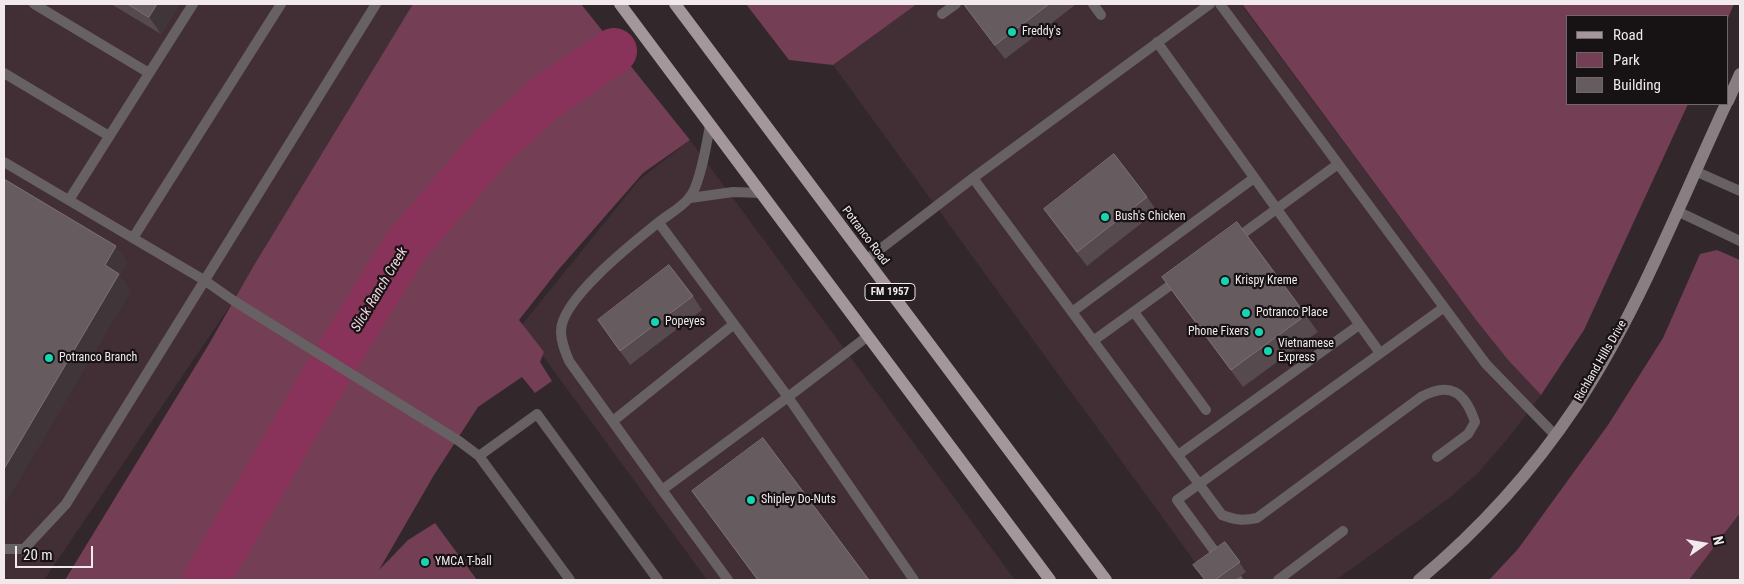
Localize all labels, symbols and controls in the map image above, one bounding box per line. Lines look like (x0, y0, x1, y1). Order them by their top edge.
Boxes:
legend (1566, 15, 1729, 105)
place label: Freddy's (1022, 25, 1061, 39)
marker: Freddy's (1006, 26, 1018, 38)
text: Road (1613, 26, 1643, 44)
text: Park (1613, 51, 1640, 69)
text: Building (1613, 76, 1661, 94)
street label: Potranco Road (838, 204, 892, 268)
place label: Bush's Chicken (1115, 210, 1185, 224)
marker: Bush's Chicken (1099, 211, 1111, 223)
water label: Slick Ranch Creek (348, 245, 412, 335)
place label: Krispy Kreme (1235, 274, 1297, 288)
marker: Krispy Kreme (1219, 275, 1231, 287)
road number: FM 1957 (865, 284, 915, 300)
place label: Potranco Place (1256, 306, 1328, 320)
marker: Potranco Place (1240, 307, 1252, 319)
place label: Popeyes (665, 315, 705, 329)
marker: Popeyes (649, 316, 661, 328)
street label: Richland Hills Drive (1572, 318, 1630, 404)
place label: Phone Fixers (1188, 325, 1249, 339)
marker: Phone Fixers (1253, 326, 1265, 338)
place label: Vietnamese Express (1278, 337, 1334, 365)
marker: Vietnamese Express (1262, 345, 1274, 357)
place label: Potranco Branch (59, 351, 137, 365)
marker: Potranco Branch (43, 352, 55, 364)
place label: Shipley Do-Nuts (761, 493, 836, 507)
marker: Shipley Do-Nuts (745, 494, 757, 506)
north arrow (1679, 519, 1729, 569)
text: N (1710, 535, 1727, 547)
scale bar (18, 536, 95, 568)
text: 20 m (23, 546, 53, 564)
place label: YMCA T-ball (435, 555, 492, 569)
marker: YMCA T-ball (419, 556, 431, 568)

